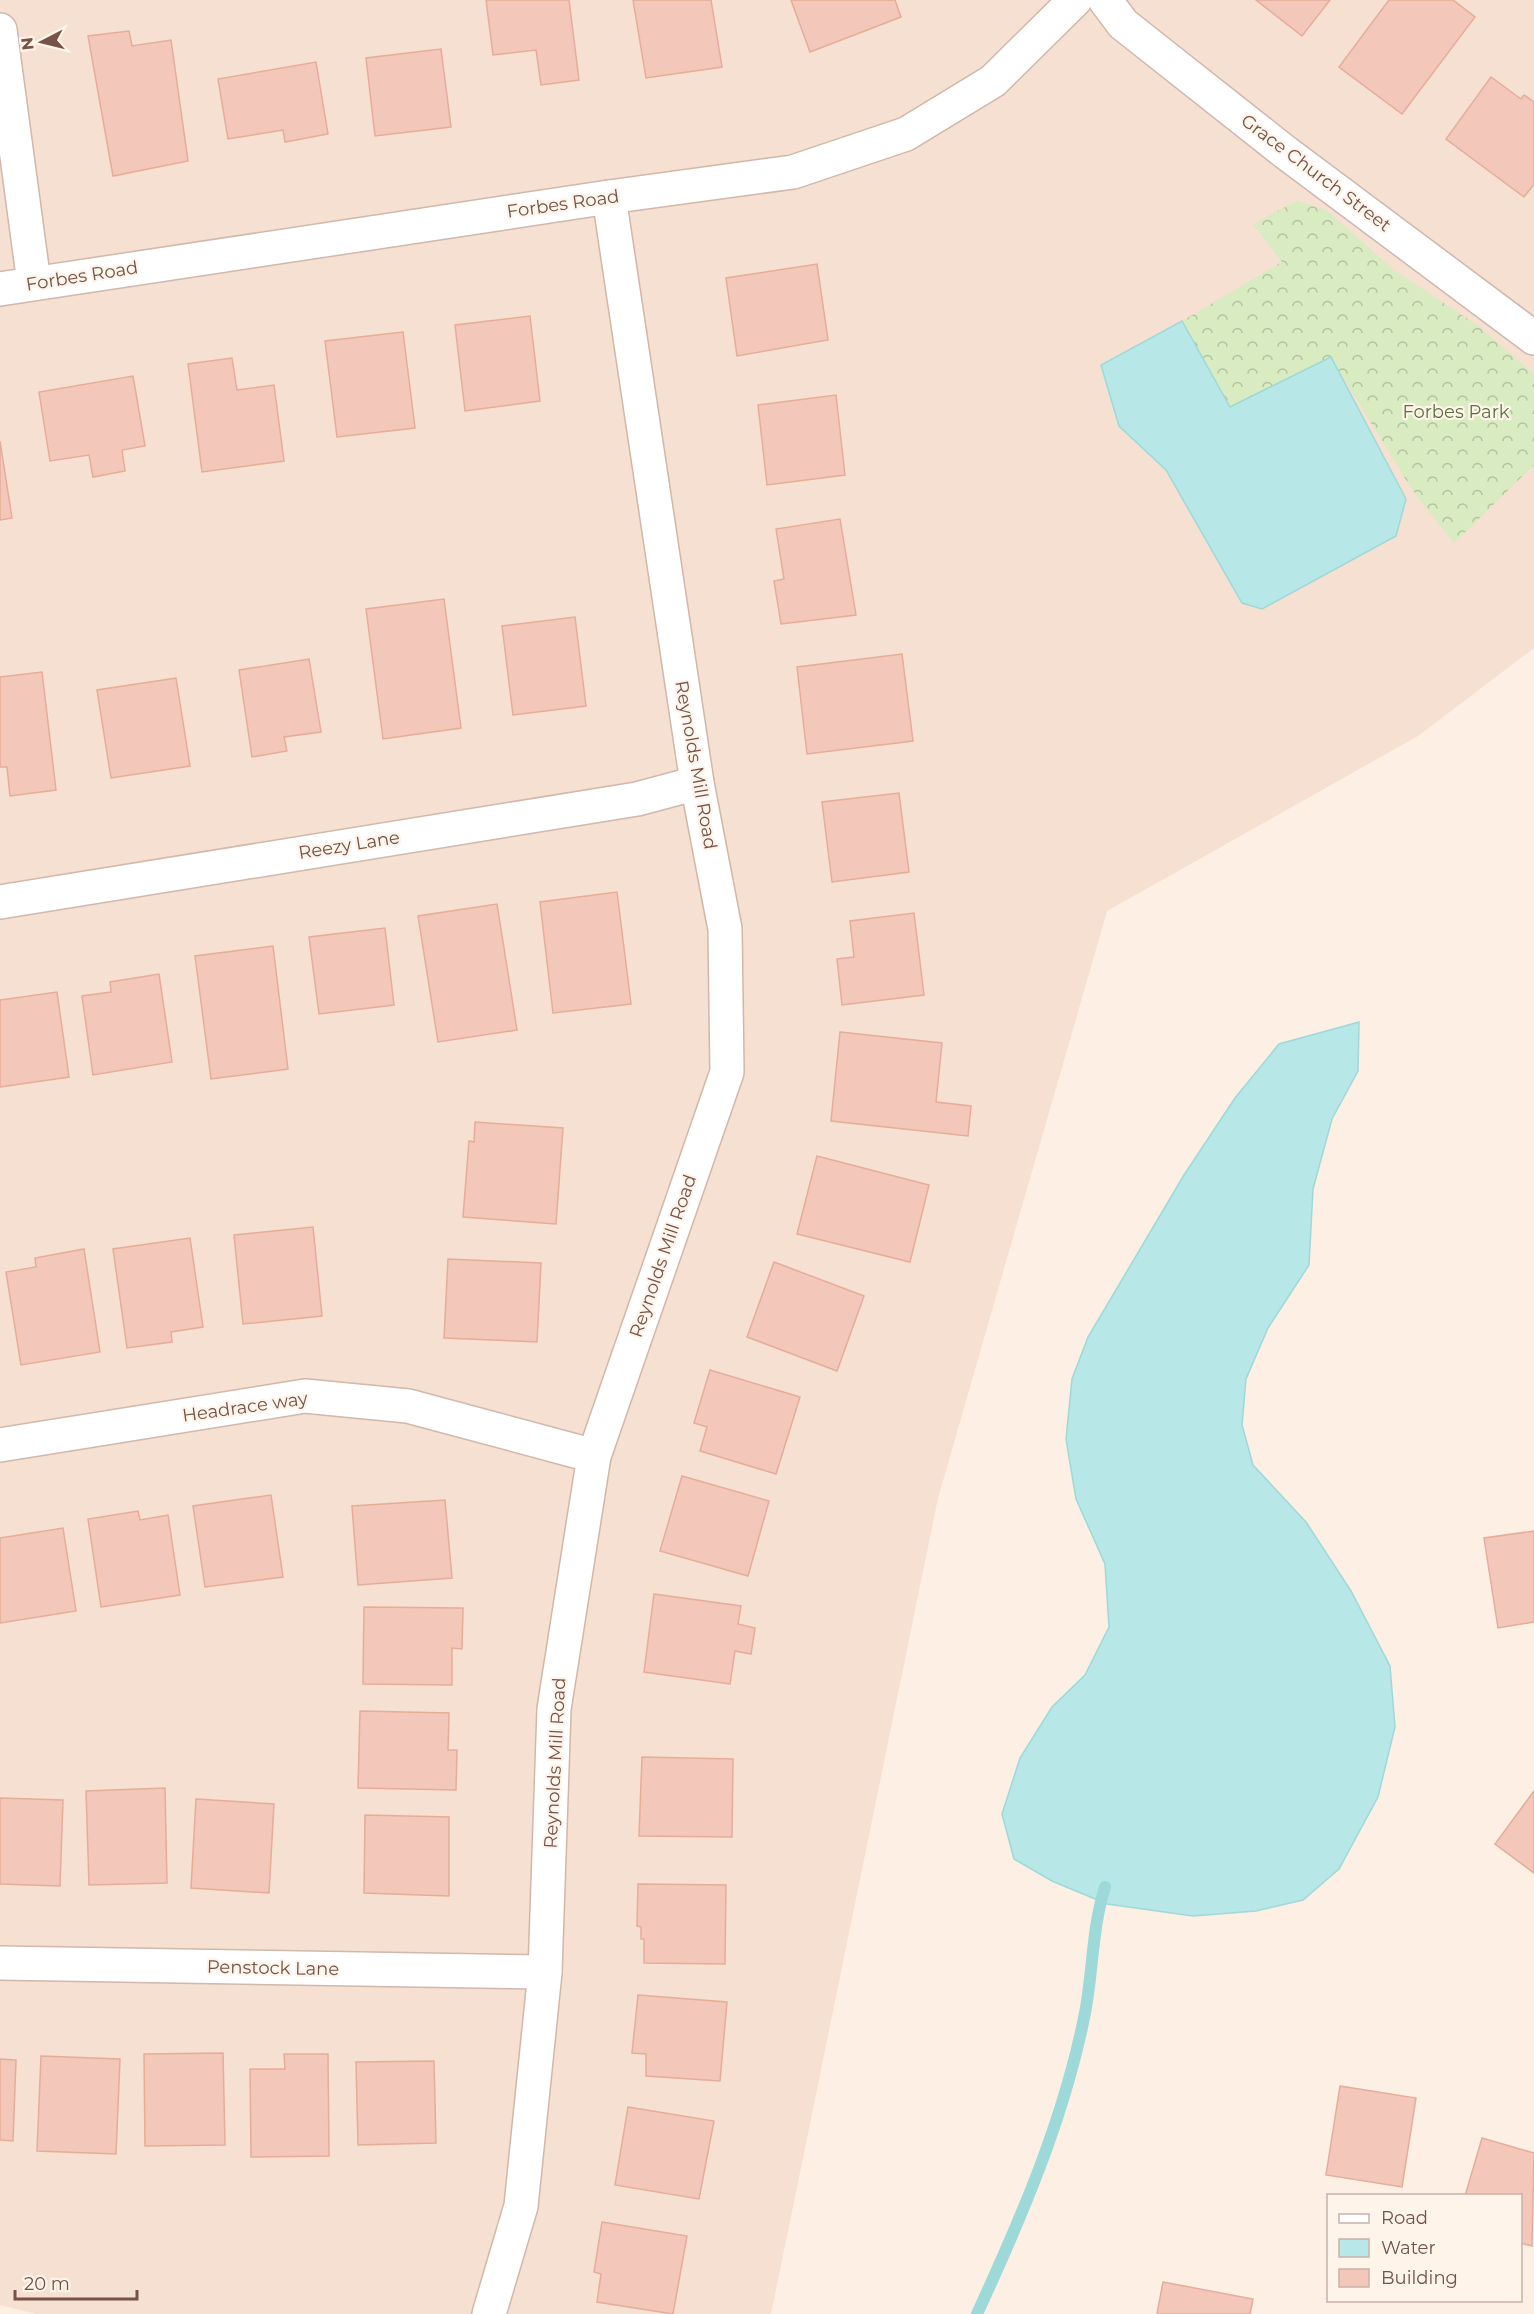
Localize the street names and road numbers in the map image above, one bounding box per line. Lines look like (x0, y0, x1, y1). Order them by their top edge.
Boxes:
street label: Grace Church Street (1237, 109, 1395, 237)
street label: Forbes Road (505, 185, 621, 223)
street label: Forbes Road (24, 256, 140, 296)
street label: Reynolds Mill Road (670, 679, 722, 851)
street label: Reezy Lane (297, 826, 401, 864)
street label: Reynolds Mill Road (625, 1172, 701, 1340)
street label: Headrace way (181, 1387, 309, 1427)
street label: Reynolds Mill Road (540, 1677, 570, 1849)
street label: Penstock Lane (207, 1956, 340, 1980)

